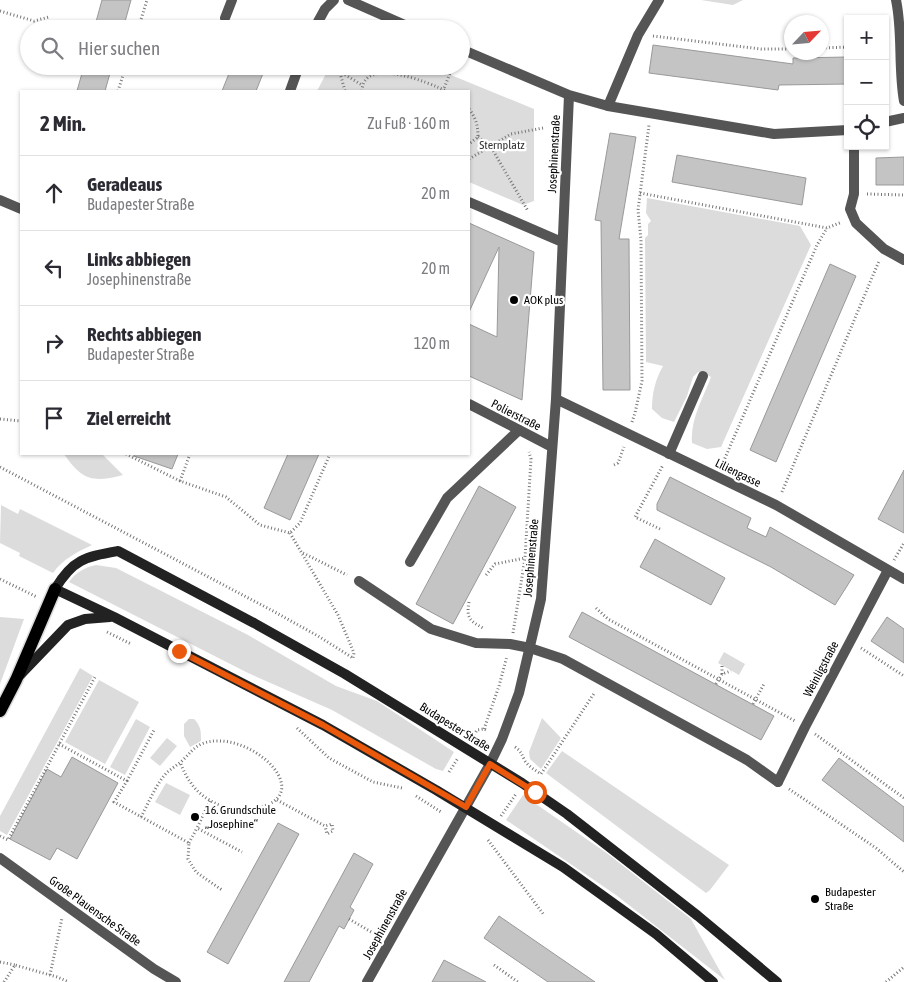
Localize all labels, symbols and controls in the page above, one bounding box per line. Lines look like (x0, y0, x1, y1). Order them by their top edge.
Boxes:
north arrow (784, 15, 829, 60)
map controls (844, 15, 889, 150)
button: + (844, 15, 889, 60)
search box (20, 20, 470, 75)
icon: search (38, 34, 66, 62)
text: Hier suchen (78, 37, 160, 59)
button: − (844, 60, 889, 105)
button: locate (844, 105, 889, 150)
text: 2 Min. (40, 111, 86, 135)
text: Zu Fuß · 160 m (367, 114, 450, 132)
street label: Josephinenstraße (545, 115, 563, 193)
park label: Sternplatz (479, 138, 525, 152)
text: Geradeaus (87, 173, 162, 195)
icon: ahead (40, 179, 68, 207)
text: 20 m (421, 184, 450, 202)
text: Budapester Straße (87, 195, 194, 213)
text: Links abbiegen (87, 248, 191, 270)
icon: left (40, 254, 68, 282)
text: 20 m (421, 259, 450, 277)
text: Josephinenstraße (87, 270, 191, 288)
place label: AOK plus (524, 293, 563, 307)
marker: AOK plus (508, 294, 520, 306)
text: Rechts abbiegen (87, 323, 202, 345)
icon: right (40, 329, 68, 357)
text: 120 m (414, 334, 450, 352)
text: Budapester Straße (87, 345, 194, 363)
street label: Polierstraße (489, 397, 543, 433)
icon: arrive (40, 404, 68, 432)
text: Ziel erreicht (87, 407, 171, 429)
street label: Liliengasse (713, 456, 763, 490)
street label: Josephinenstraße (521, 518, 541, 598)
street label: Weinligstraße (800, 639, 842, 699)
route end (168, 640, 191, 663)
street label: Budapester Straße (417, 700, 493, 754)
route start (524, 781, 547, 804)
place label: 16. Grundschule „Josephine“ (205, 803, 276, 831)
marker: 16. Grundschule „Josephine“ (189, 811, 201, 823)
street label: Große Plauensche Straße (46, 873, 144, 949)
place label: Budapester Straße (825, 885, 876, 913)
street label: Josephinenstraße (360, 886, 410, 962)
marker: Budapester Straße (809, 893, 821, 905)

